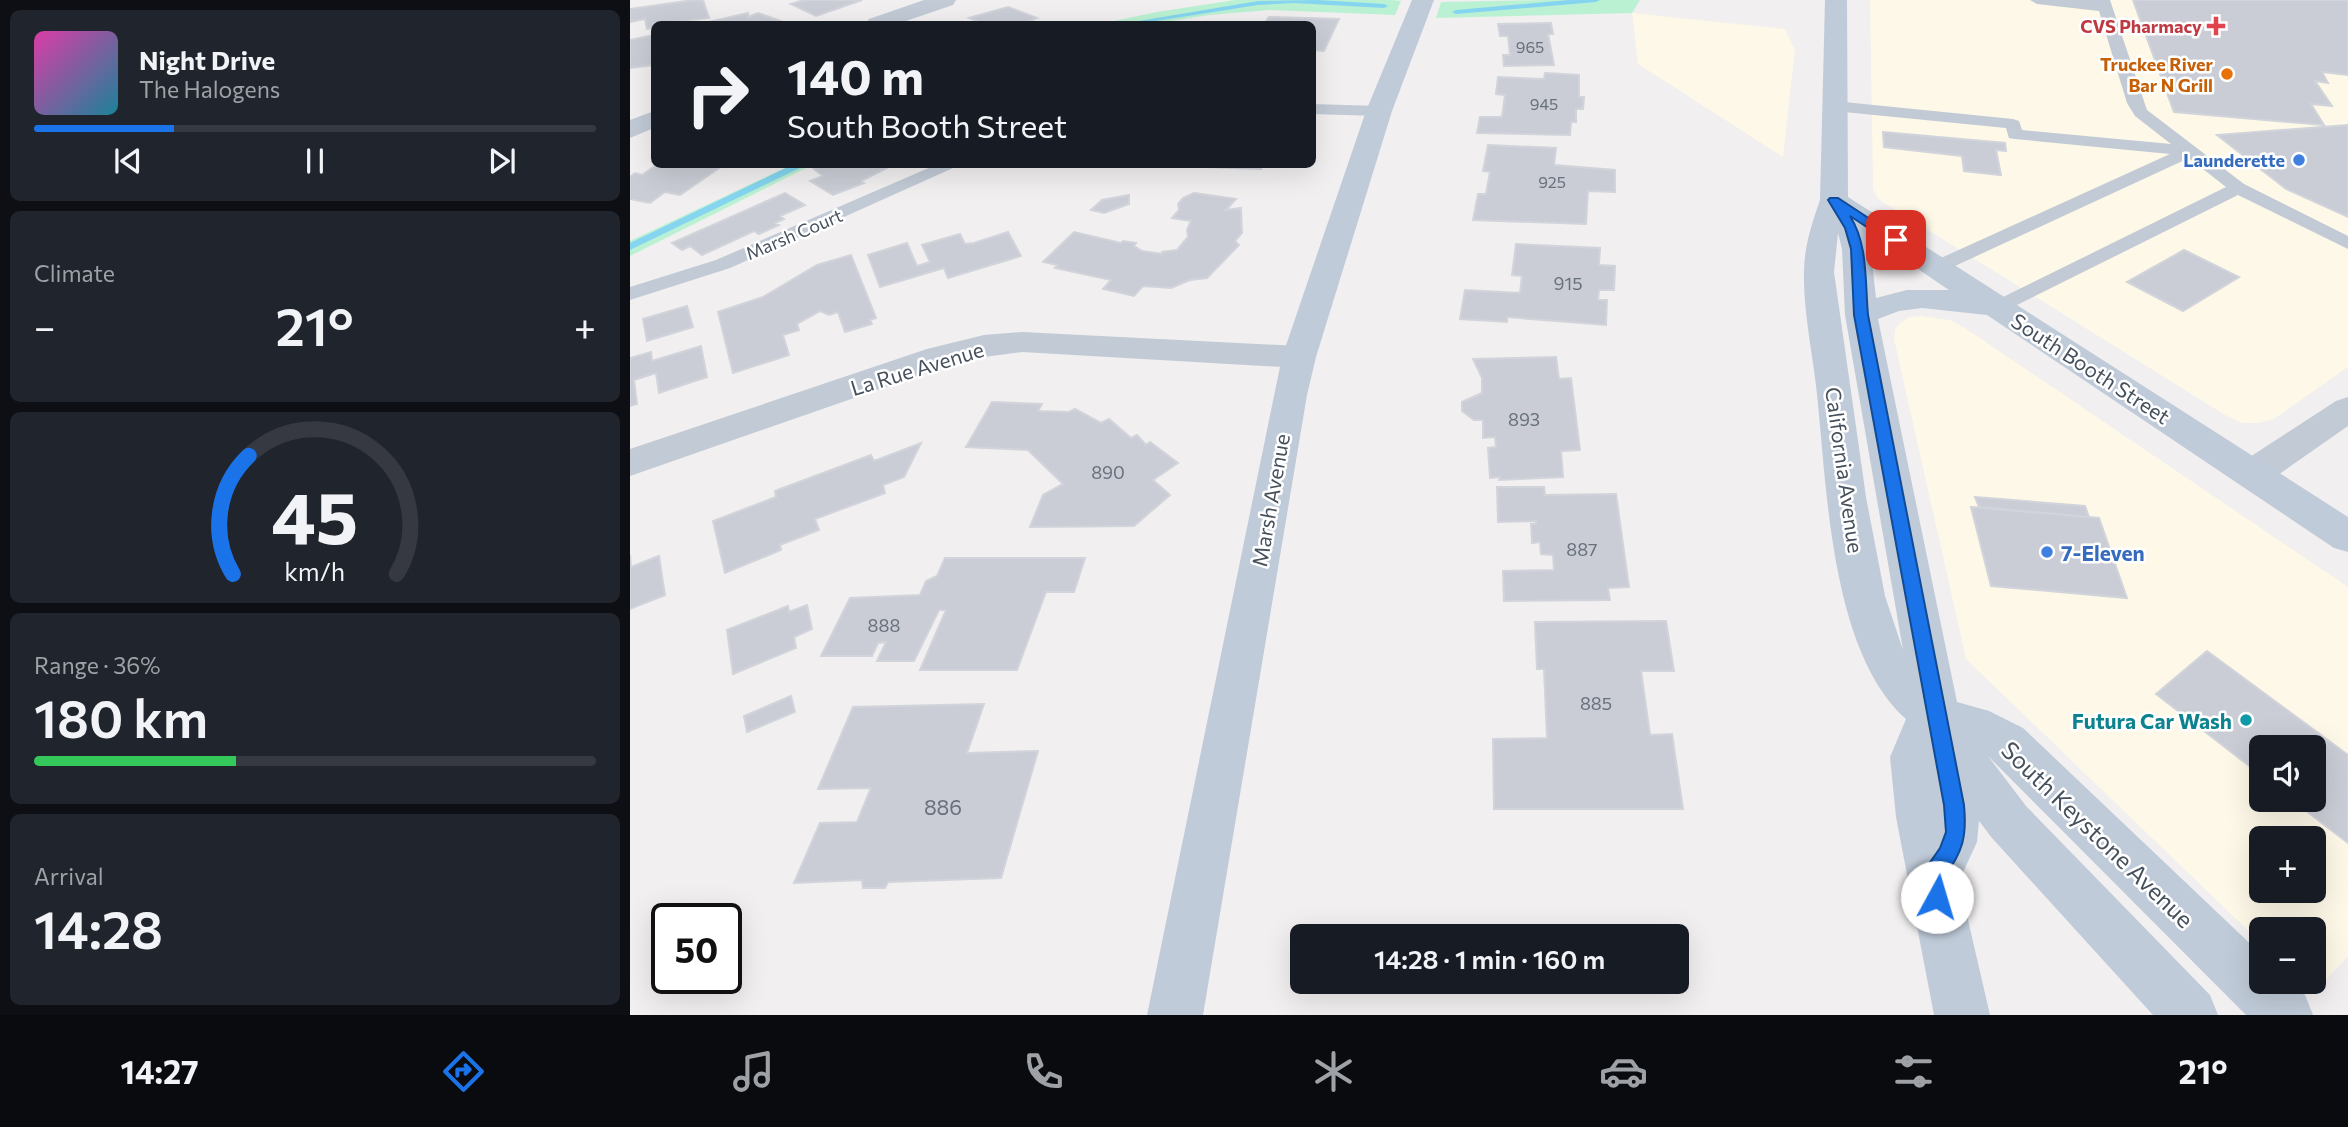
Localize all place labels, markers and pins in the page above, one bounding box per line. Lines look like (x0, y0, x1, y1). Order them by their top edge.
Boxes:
place label: CVS Pharmacy (2080, 15, 2202, 37)
marker: CVS Pharmacy (2208, 18, 2224, 34)
place label: Truckee River Bar N Grill (2100, 53, 2214, 96)
marker: Truckee River Bar N Grill (2219, 66, 2235, 82)
place label: Launderette (2183, 149, 2285, 171)
marker: Launderette (2291, 152, 2307, 168)
pin (1866, 210, 1926, 270)
place label: 7-Eleven (2061, 540, 2145, 565)
marker: 7-Eleven (2039, 544, 2055, 560)
place label: Futura Car Wash (2072, 708, 2232, 733)
marker: Futura Car Wash (2238, 712, 2254, 728)

